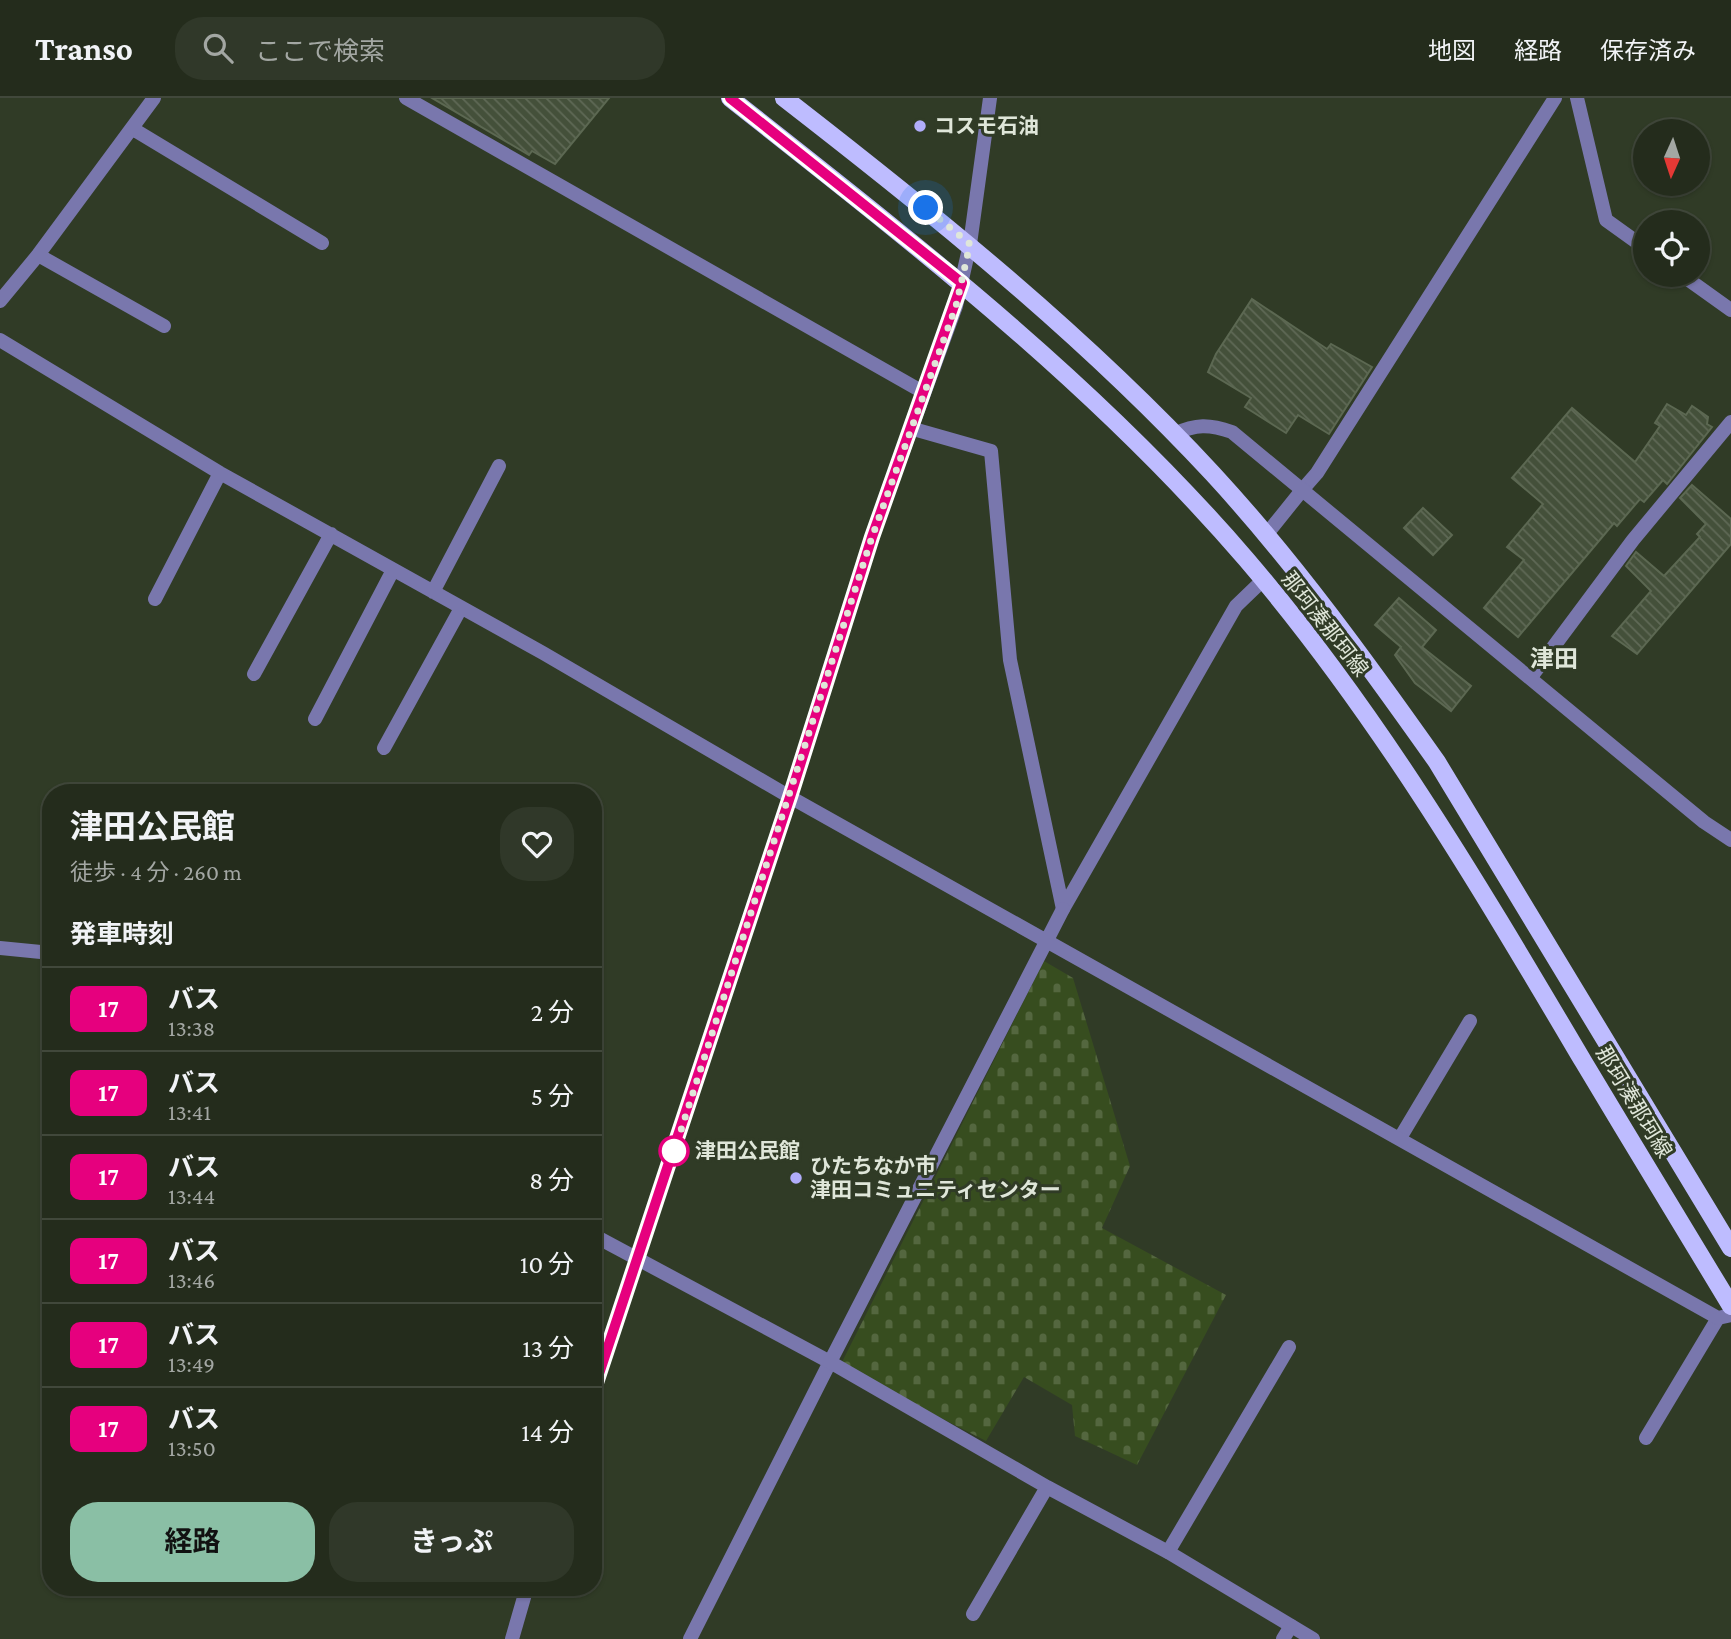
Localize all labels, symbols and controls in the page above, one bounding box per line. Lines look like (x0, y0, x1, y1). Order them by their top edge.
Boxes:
search box (175, 17, 665, 80)
icon: search (199, 29, 237, 67)
text: Transo (35, 30, 133, 67)
text: ここで検索 (255, 37, 385, 66)
text: 地図 (1428, 37, 1476, 64)
text: 経路 (1514, 37, 1562, 64)
text: 保存済み (1600, 37, 1696, 64)
place label: コスモ石油 (934, 114, 1039, 138)
marker: コスモ石油 (912, 118, 928, 134)
north arrow (1633, 119, 1710, 196)
map controls (1633, 119, 1710, 287)
your location (908, 190, 943, 225)
button: locate (1633, 210, 1710, 287)
street label: 那珂湊那珂線 (1277, 567, 1373, 681)
district label: 津田 (1530, 645, 1578, 672)
button: heart (500, 807, 574, 881)
text: 津田公民館 (70, 808, 235, 845)
text: 徒歩 · 4 分 · 260 m (70, 859, 242, 885)
text: 発車時刻 (70, 920, 174, 949)
text: バス (168, 985, 220, 1014)
text: 17 (98, 995, 119, 1022)
text: 2 分 (531, 998, 574, 1027)
text: 13:38 (168, 1015, 215, 1041)
street label: 那珂湊那珂線 (1591, 1042, 1677, 1162)
text: バス (168, 1069, 220, 1098)
text: 17 (98, 1079, 119, 1106)
text: 5 分 (531, 1082, 574, 1111)
text: 13:41 (168, 1099, 211, 1125)
marker: 津田公民館 (659, 1136, 689, 1166)
place label: 津田公民館 (695, 1139, 800, 1163)
text: バス (168, 1153, 220, 1182)
place label: ひたちなか市 津田コミュニティセンター (810, 1154, 1061, 1202)
text: 17 (98, 1163, 119, 1190)
text: 8 分 (529, 1166, 574, 1195)
marker: ひたちなか市 津田コミュニティセンター (788, 1170, 804, 1186)
text: 13:44 (168, 1183, 215, 1209)
text: バス (168, 1237, 220, 1266)
text: 17 (98, 1247, 119, 1274)
text: 10 分 (520, 1250, 574, 1279)
text: 13:46 (168, 1267, 215, 1293)
text: バス (168, 1321, 220, 1350)
text: 17 (98, 1331, 119, 1358)
text: 13 分 (522, 1334, 574, 1363)
text: 13:49 (168, 1351, 215, 1377)
text: バス (168, 1405, 220, 1434)
text: 17 (98, 1415, 119, 1442)
text: 14 分 (521, 1418, 574, 1447)
text: 13:50 (168, 1435, 216, 1461)
button: 経路 (70, 1502, 315, 1582)
button: きっぷ (329, 1502, 574, 1582)

